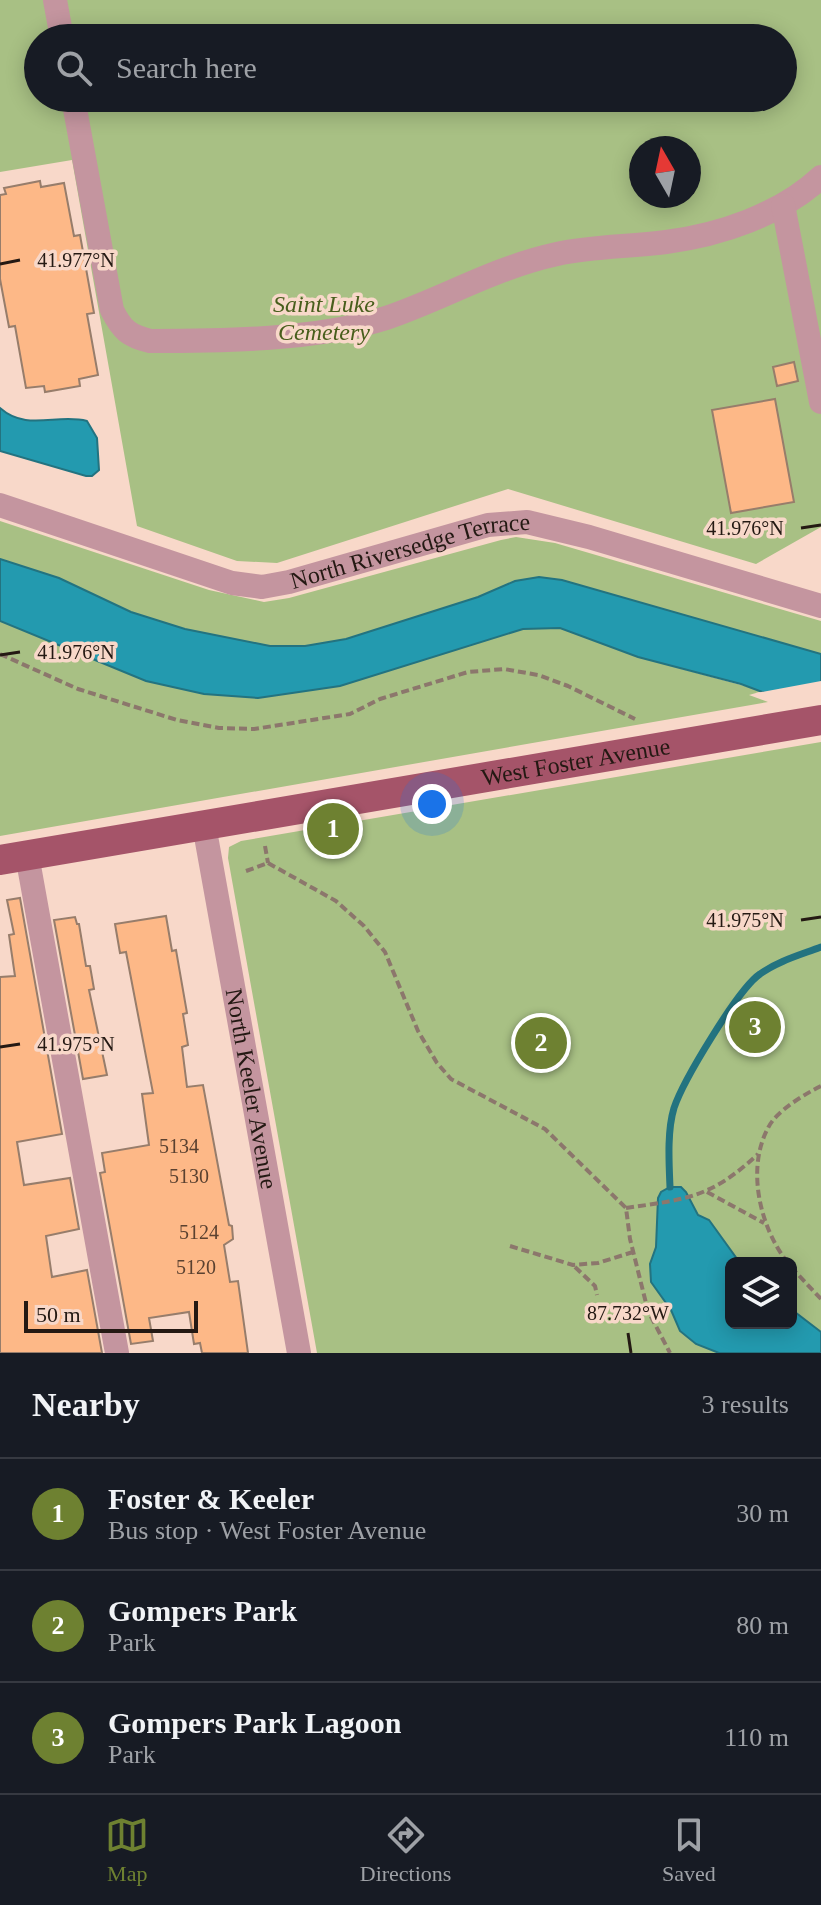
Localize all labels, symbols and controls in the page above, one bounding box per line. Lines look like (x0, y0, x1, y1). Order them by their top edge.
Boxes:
search box (24, 24, 797, 112)
icon: search (52, 46, 96, 90)
text: Search here (116, 51, 257, 84)
north arrow (629, 136, 701, 208)
text: 41.977°N (37, 249, 115, 271)
park label: Saint Luke Cemetery (273, 291, 375, 345)
street label: North Riversedge Terrace (287, 509, 531, 594)
text: 41.976°N (706, 517, 784, 539)
text: 41.976°N (37, 641, 115, 663)
street label: West Foster Avenue (479, 733, 672, 791)
your location (412, 784, 452, 824)
pin: 1 (307, 799, 359, 859)
text: 41.975°N (706, 909, 784, 931)
street label: North Keeler Avenue (221, 986, 282, 1191)
pin: 3 (729, 997, 781, 1057)
pin: 2 (515, 1013, 567, 1073)
text: 41.975°N (37, 1033, 115, 1055)
house number: 5134 (159, 1135, 199, 1157)
house number: 5130 (169, 1165, 209, 1187)
house number: 5124 (179, 1221, 219, 1243)
house number: 5120 (176, 1256, 216, 1278)
map controls (725, 1257, 797, 1329)
button: layers (725, 1257, 797, 1329)
scale bar (24, 1297, 198, 1333)
text: 50 m (36, 1302, 81, 1327)
text: 87.732°W (587, 1302, 669, 1324)
text: Nearby (32, 1386, 140, 1423)
text: 3 results (702, 1390, 789, 1419)
text: Foster & Keeler (108, 1482, 314, 1515)
text: 1 (52, 1499, 65, 1528)
text: 30 m (736, 1499, 789, 1528)
text: Bus stop · West Foster Avenue (108, 1516, 426, 1545)
text: Gompers Park (108, 1594, 297, 1627)
text: 2 (52, 1611, 65, 1640)
text: 80 m (736, 1611, 789, 1640)
text: Park (108, 1628, 156, 1657)
text: Gompers Park Lagoon (108, 1706, 401, 1739)
text: 3 (52, 1723, 65, 1752)
text: 110 m (724, 1723, 789, 1752)
text: Park (108, 1740, 156, 1769)
tab: Map (105, 1813, 149, 1887)
tab: Directions (360, 1813, 451, 1887)
tab: Saved (662, 1813, 716, 1887)

